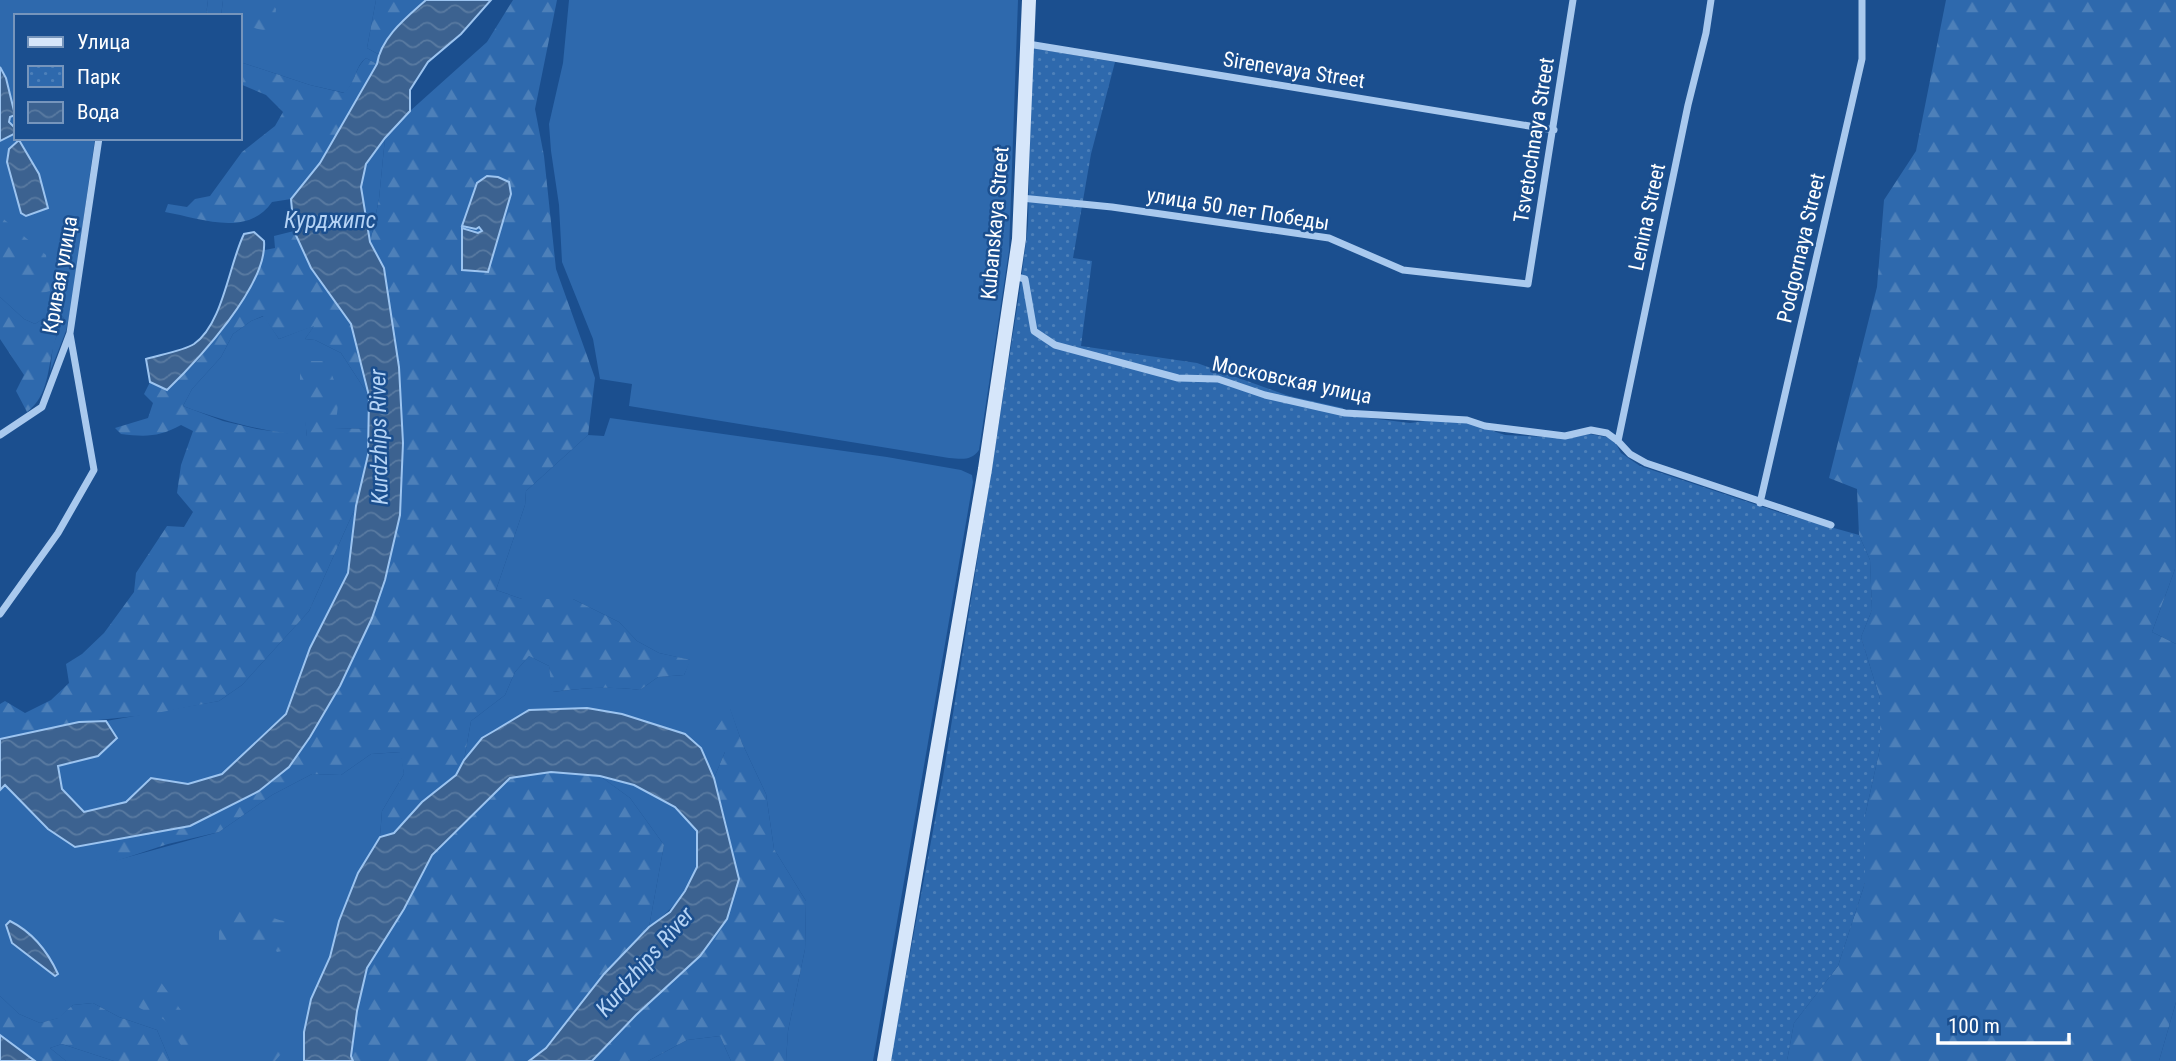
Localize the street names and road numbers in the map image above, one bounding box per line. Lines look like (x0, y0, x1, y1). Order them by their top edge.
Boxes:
street label: Sirenevaya Street (1221, 47, 1367, 93)
street label: Tsvetochnaya Street (1509, 56, 1559, 224)
street label: Kubanskaya Street (976, 145, 1014, 301)
street label: Lenina Street (1624, 161, 1670, 273)
street label: Podgornaya Street (1772, 171, 1830, 325)
street label: улица 50 лет Победы (1145, 183, 1331, 235)
street label: Кривая улица (38, 214, 82, 336)
street label: Московская улица (1210, 351, 1374, 409)

